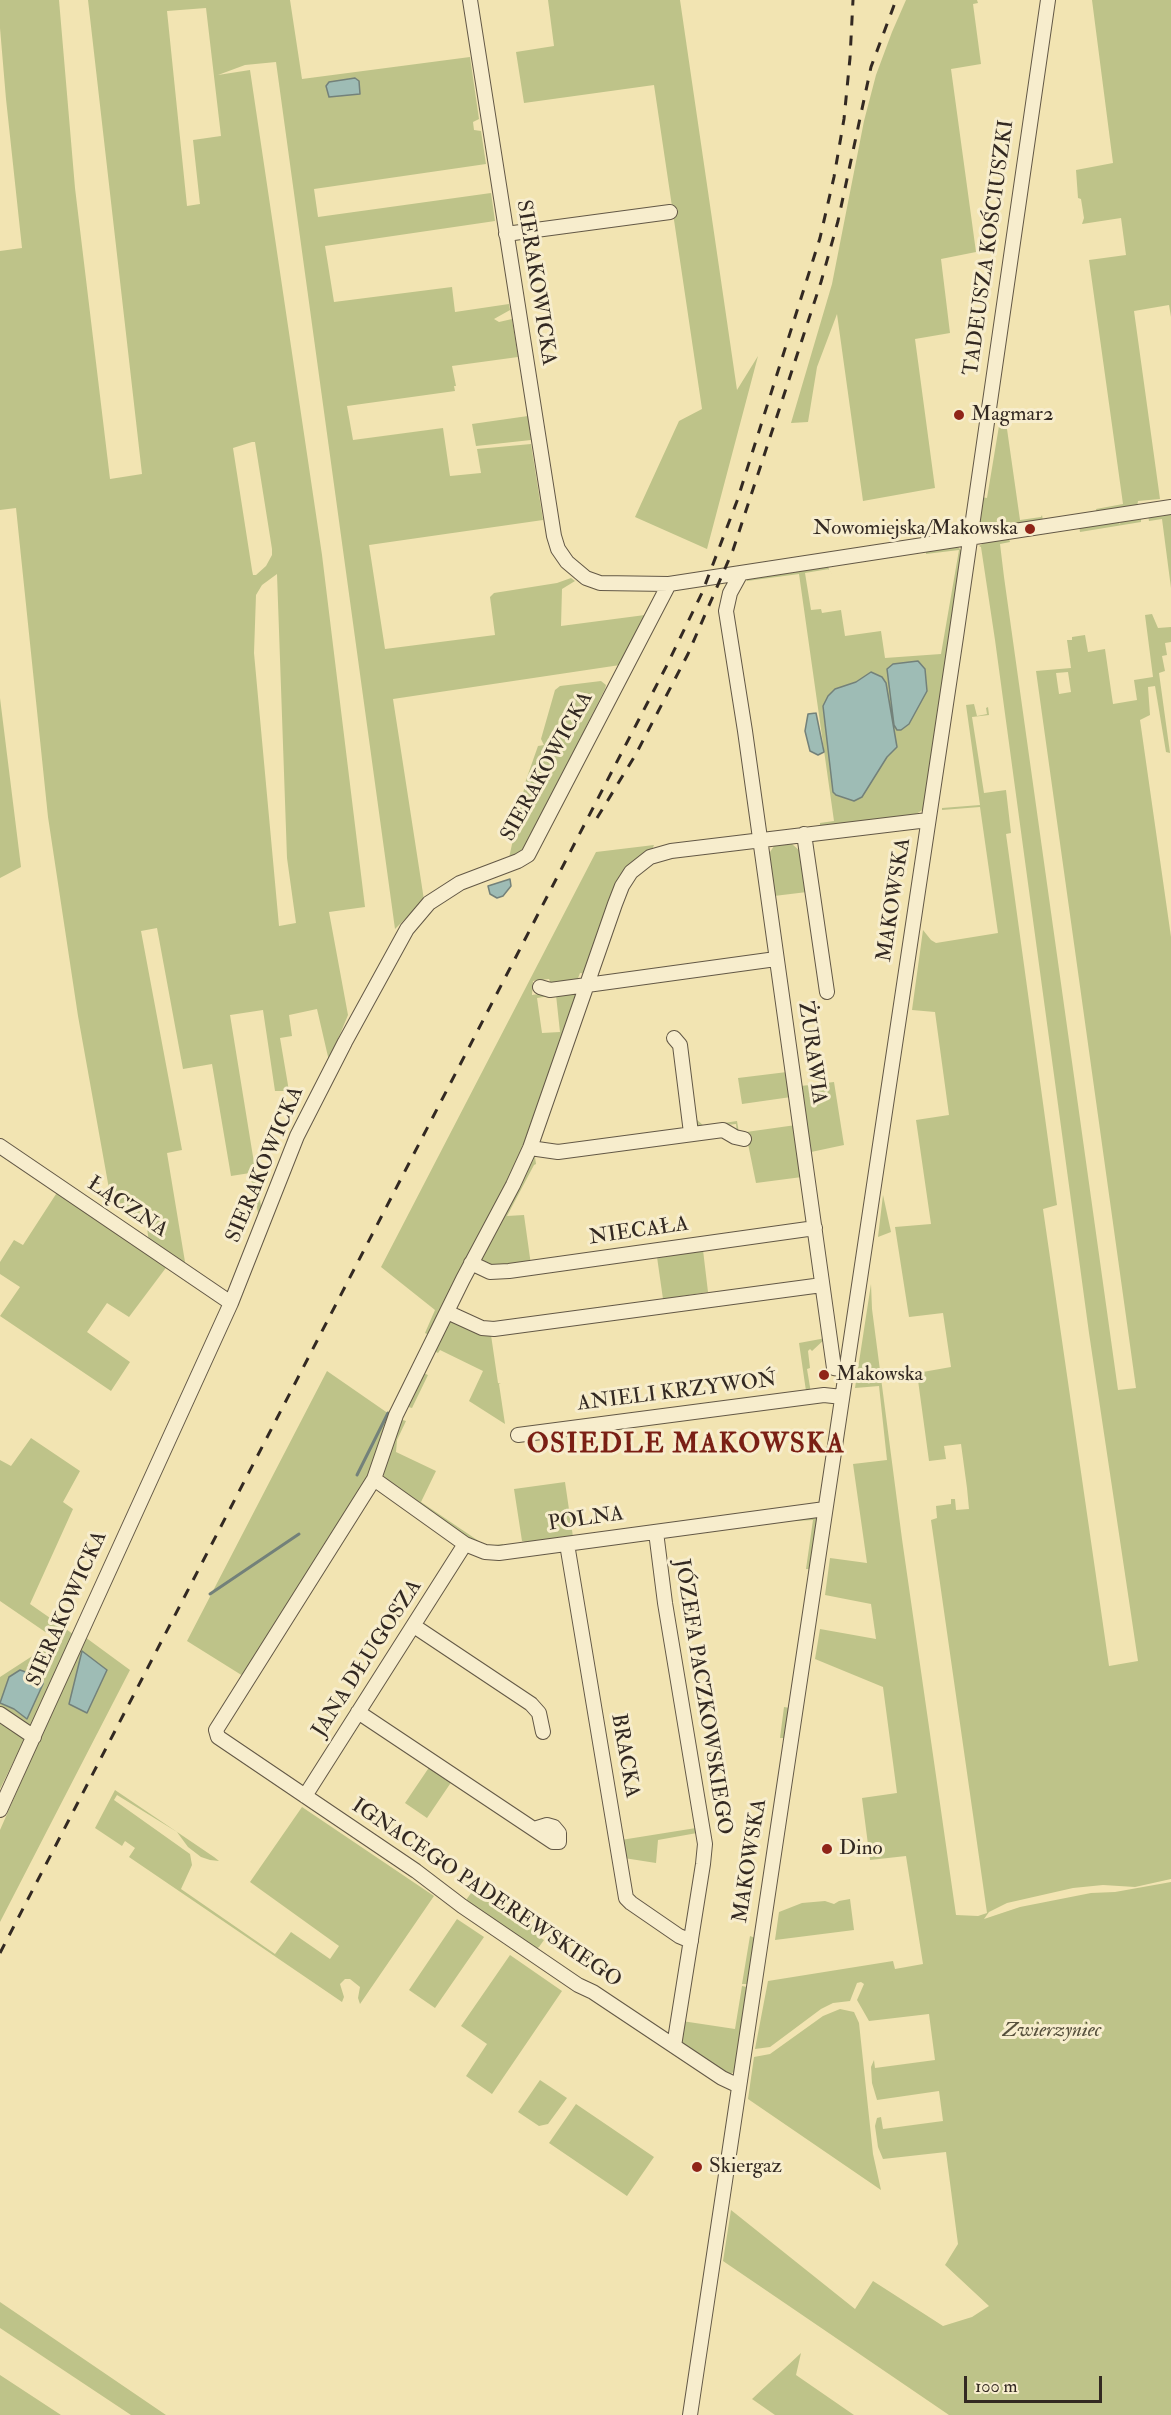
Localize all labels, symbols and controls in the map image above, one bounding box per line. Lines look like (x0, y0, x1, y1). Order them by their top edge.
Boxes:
street label: TADEUSZA KOŚCIUSZKI (960, 119, 1020, 377)
street label: SIERAKOWICKA (509, 198, 561, 368)
place label: Magmar2 (971, 402, 1054, 428)
marker: Magmar2 (952, 408, 966, 422)
place label: Nowomiejska/Makowska (813, 516, 1018, 542)
marker: Nowomiejska/Makowska (1023, 522, 1037, 536)
street label: SIERAKOWICKA (496, 688, 600, 846)
street label: MAKOWSKA (873, 836, 917, 964)
street label: ŻURAWIA (791, 1000, 831, 1106)
street label: SIERAKOWICKA (222, 1083, 310, 1247)
street label: ŁĄCZNA (82, 1172, 172, 1244)
street label: NIECAŁA (588, 1213, 690, 1251)
place label: Makowska (836, 1362, 923, 1388)
street label: ANIELI KRZYWOŃ (576, 1368, 778, 1418)
marker: Makowska (817, 1368, 831, 1382)
district label: OSIEDLE MAKOWSKA (527, 1430, 845, 1462)
street label: POLNA (547, 1502, 625, 1538)
street label: SIERAKOWICKA (22, 1527, 114, 1691)
street label: JÓZEFA PACZKOWSKIEGO (668, 1557, 736, 1837)
street label: JANA DŁUGOSZA (308, 1575, 428, 1743)
street label: BRACKA (604, 1712, 644, 1800)
street label: IGNACEGO PADEREWSKIEGO (346, 1794, 626, 1994)
street label: MAKOWSKA (729, 1797, 773, 1925)
place label: Dino (839, 1836, 883, 1862)
marker: Dino (820, 1842, 834, 1856)
park label: Zwierzyniec (1003, 2018, 1101, 2044)
place label: Skiergaz (709, 2154, 782, 2180)
marker: Skiergaz (690, 2160, 704, 2174)
scale bar (967, 2364, 1105, 2402)
text: 100 m (975, 2375, 1018, 2398)

